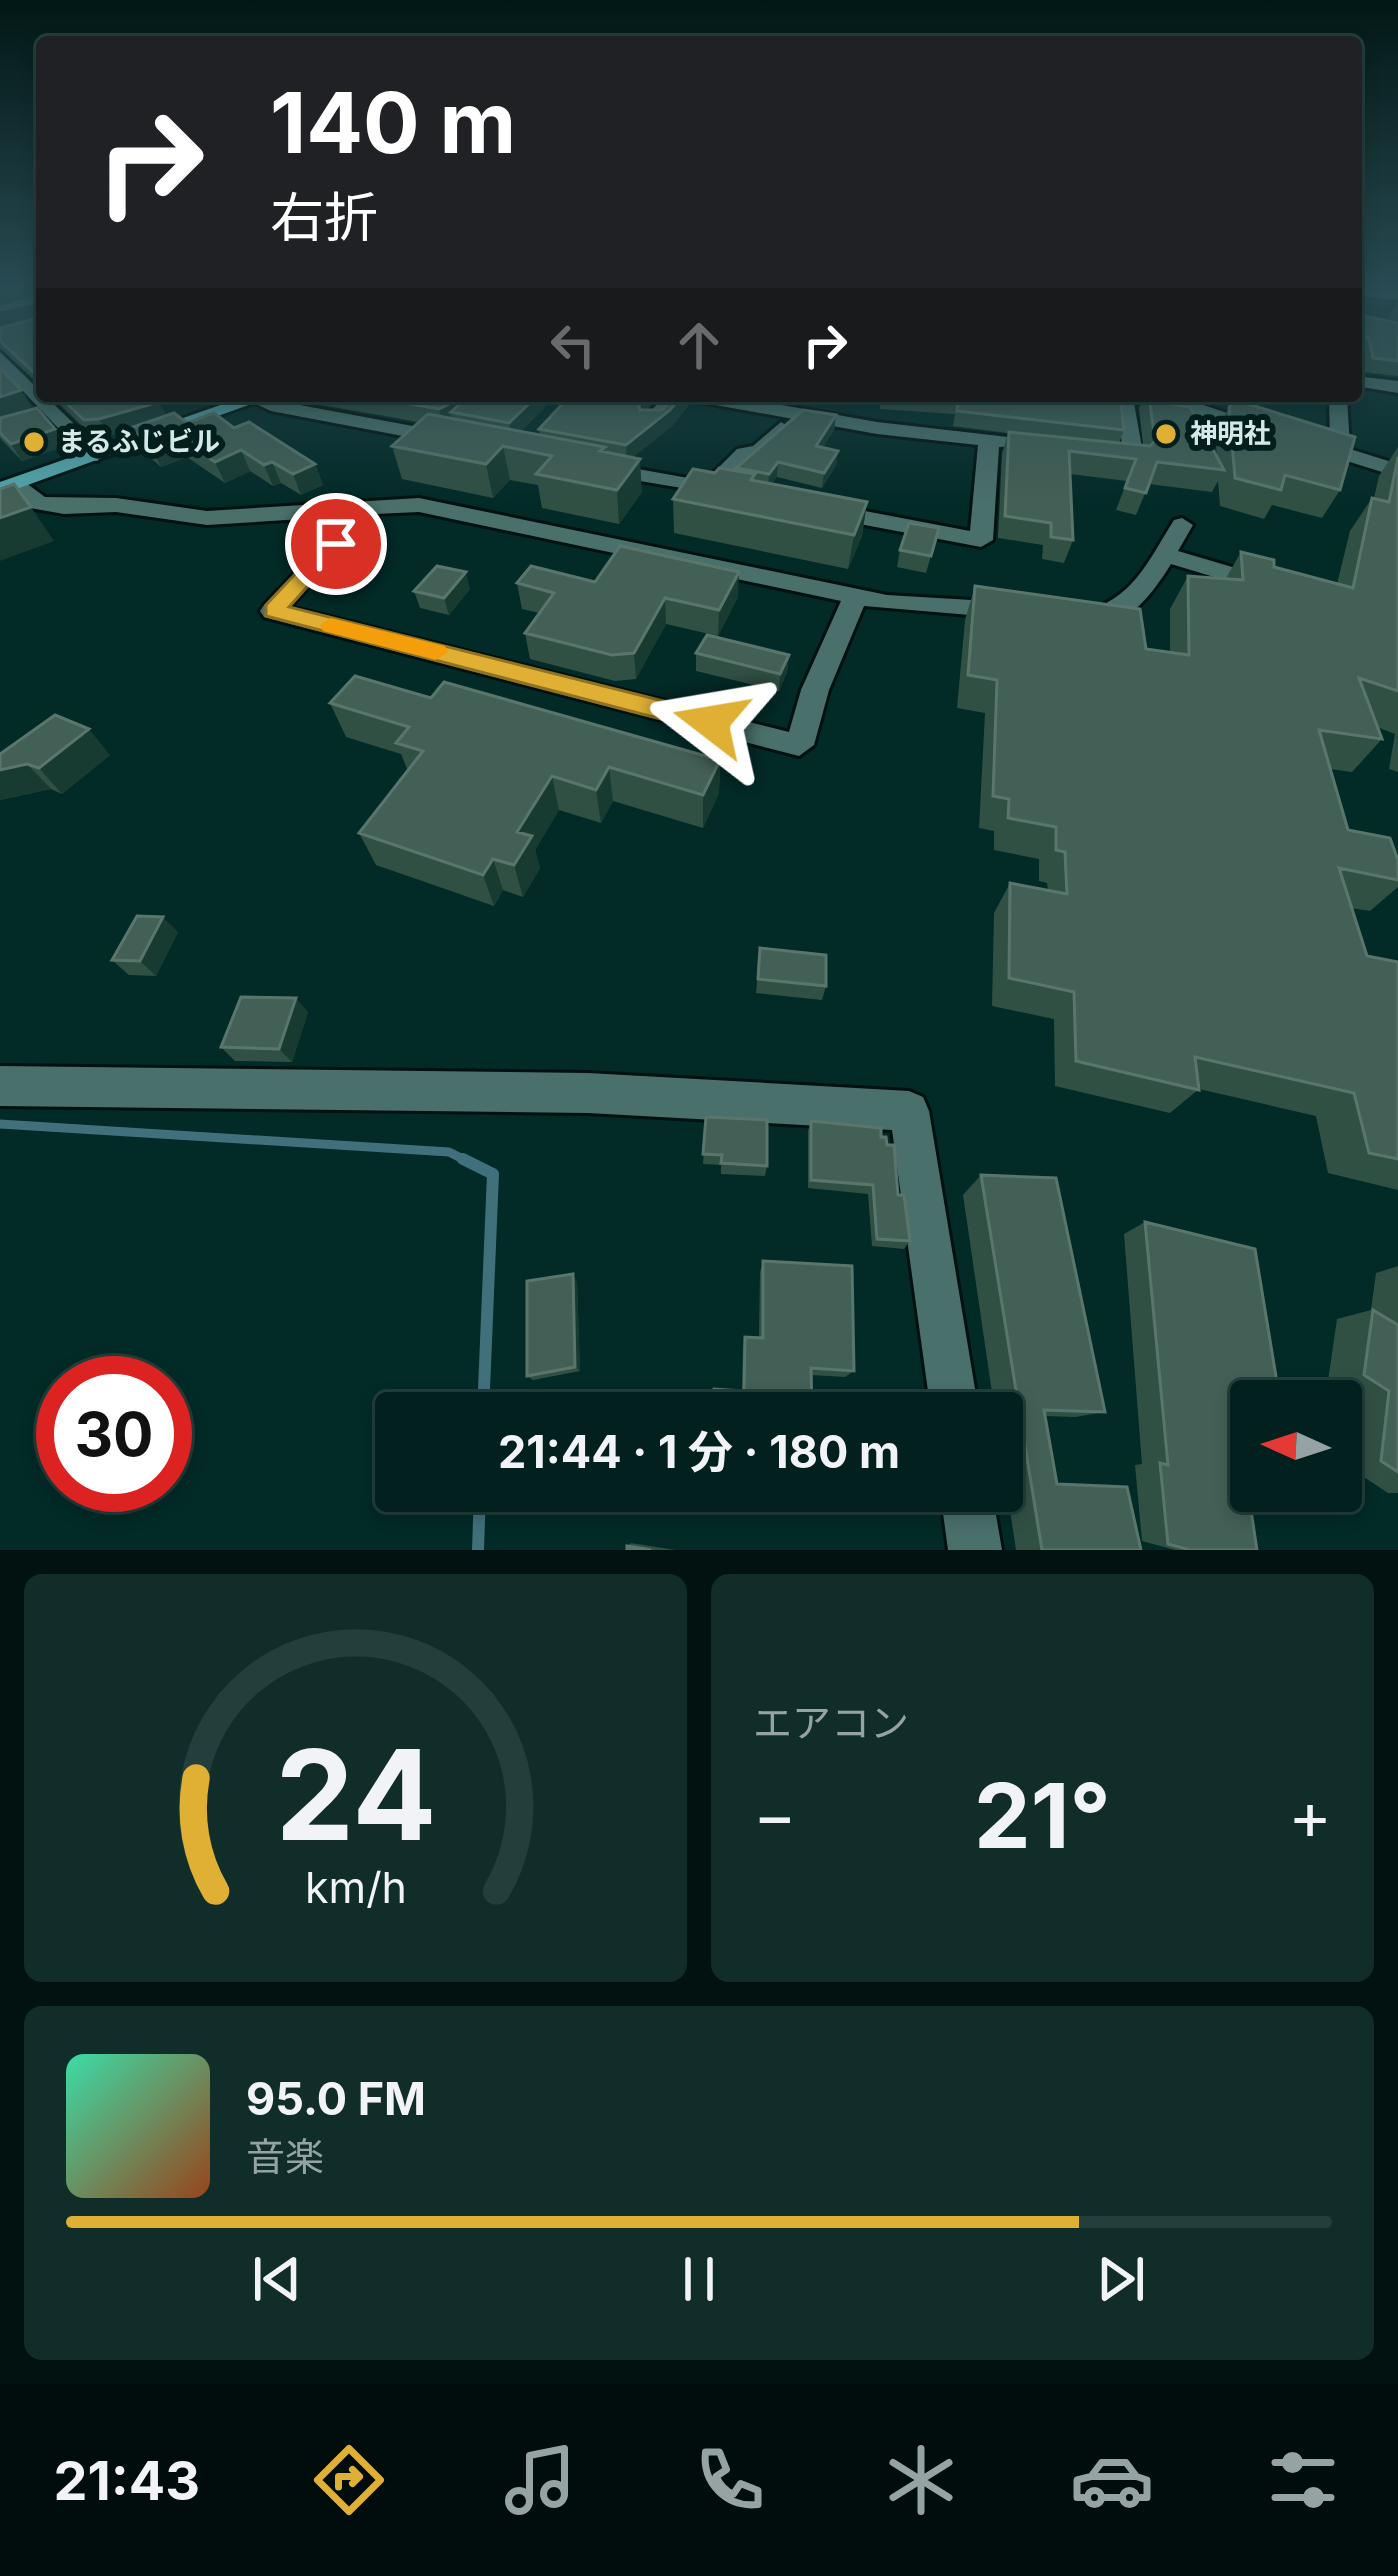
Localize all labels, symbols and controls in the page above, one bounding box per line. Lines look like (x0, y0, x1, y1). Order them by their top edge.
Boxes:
text: 140 m (270, 72, 516, 173)
icon: right (72, 84, 228, 240)
text: 右折 (270, 185, 378, 250)
icon: left (540, 312, 606, 378)
icon: ahead (666, 312, 732, 378)
icon: right (792, 312, 858, 378)
place label: 神明社 (1190, 417, 1271, 450)
marker: 神明社 (1153, 421, 1179, 447)
place label: まるふじビル (58, 425, 220, 458)
marker: まるふじビル (21, 429, 47, 455)
pin (285, 493, 387, 595)
icon: arrive (303, 511, 369, 577)
position arrow (648, 659, 774, 785)
speed limit sign: 30 (36, 1356, 192, 1512)
north arrow (1230, 1380, 1362, 1512)
map controls (1230, 1380, 1362, 1512)
text: 21:44 · 1 分 · 180 m (498, 1424, 900, 1479)
text: エアコン (753, 1699, 909, 1746)
text: 24 (275, 1719, 436, 1870)
text: 21° (974, 1761, 1111, 1870)
text: − (753, 1775, 797, 1855)
text: + (1288, 1775, 1332, 1855)
text: km/h (305, 1861, 406, 1913)
text: 95.0 FM (246, 2071, 426, 2126)
text: 音楽 (246, 2133, 324, 2180)
icon: previous (244, 2246, 310, 2312)
icon: pause (666, 2246, 732, 2312)
icon: next (1088, 2246, 1154, 2312)
icon: directions (307, 2438, 391, 2522)
icon: music (498, 2438, 582, 2522)
icon: phone (688, 2438, 772, 2522)
icon: climate (879, 2438, 963, 2522)
icon: car (1070, 2438, 1154, 2522)
icon: filters (1261, 2438, 1345, 2522)
text: 21:43 (53, 2448, 200, 2513)

